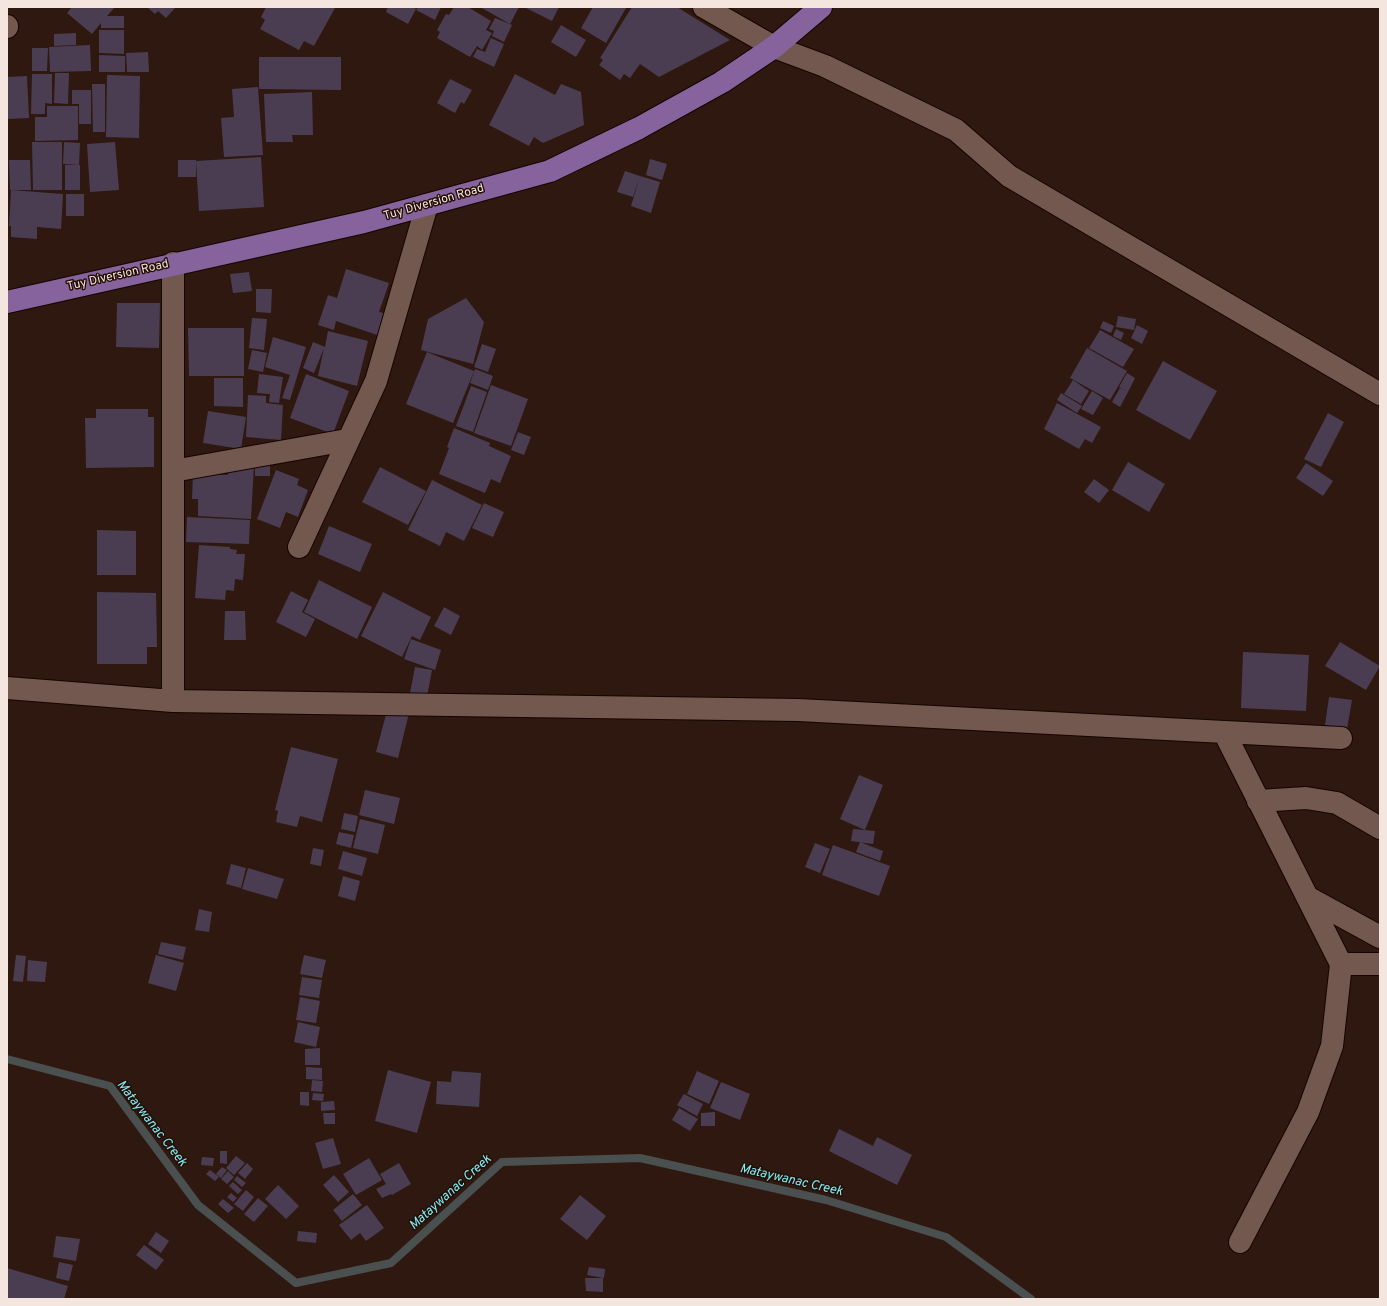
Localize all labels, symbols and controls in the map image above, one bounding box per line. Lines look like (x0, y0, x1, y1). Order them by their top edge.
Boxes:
street label: Tuy Diversion Road (382, 182, 486, 224)
street label: Tuy Diversion Road (66, 257, 170, 295)
water label: Mataywanac Creek (113, 1078, 189, 1170)
water label: Mataywanac Creek (407, 1152, 495, 1234)
water label: Mataywanac Creek (738, 1162, 844, 1200)

